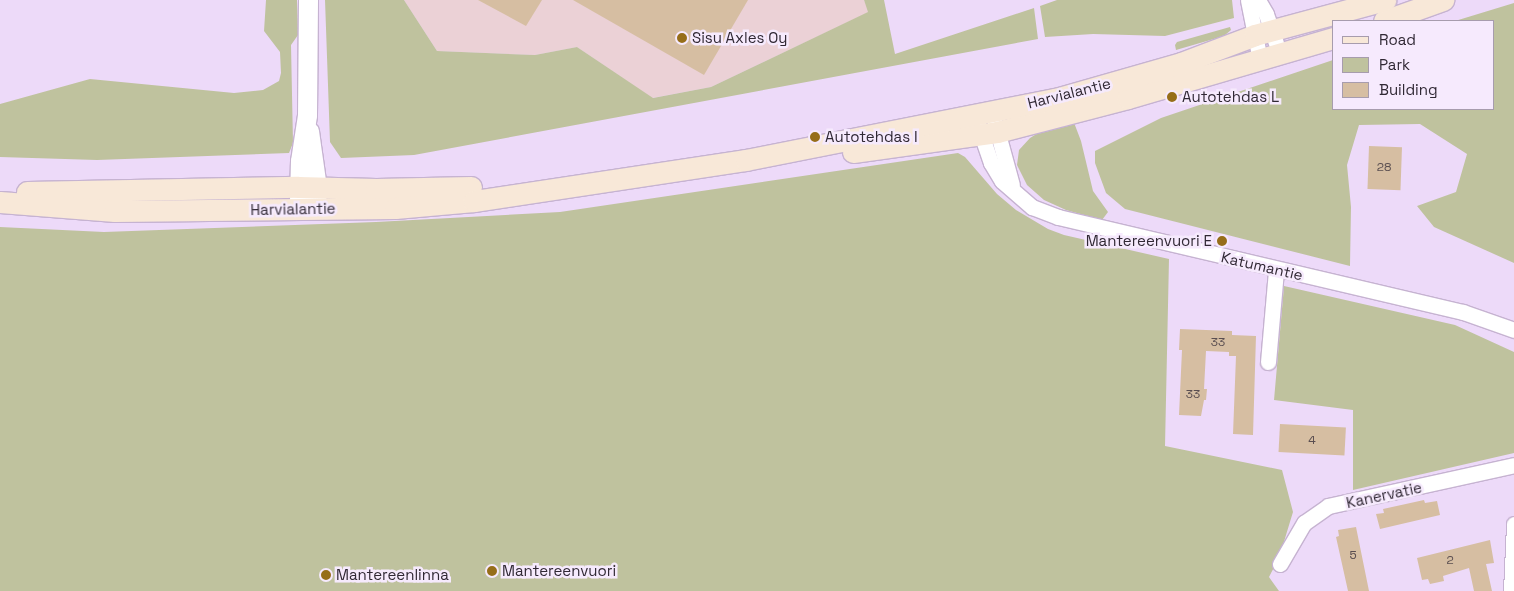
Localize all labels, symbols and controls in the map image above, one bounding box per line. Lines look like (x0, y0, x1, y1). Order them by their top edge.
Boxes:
legend (1332, 20, 1494, 110)
place label: Sisu Axles Oy (692, 29, 788, 47)
text: Road (1379, 30, 1416, 49)
marker: Sisu Axles Oy (676, 32, 688, 44)
text: Park (1379, 55, 1410, 74)
street label: Harvialantie (1025, 74, 1113, 112)
text: Building (1379, 80, 1438, 99)
place label: Autotehdas L (1182, 88, 1279, 106)
marker: Autotehdas L (1166, 91, 1178, 103)
place label: Autotehdas I (825, 128, 918, 146)
marker: Autotehdas I (809, 131, 821, 143)
house number: 28 (1377, 161, 1391, 175)
street label: Harvialantie (250, 199, 336, 219)
place label: Mantereenvuori E (1086, 232, 1212, 250)
marker: Mantereenvuori E (1216, 235, 1228, 247)
street label: Katumantie (1219, 248, 1305, 284)
house number: 33 (1211, 336, 1225, 350)
house number: 33 (1186, 388, 1200, 402)
house number: 4 (1308, 434, 1316, 448)
street label: Kanervatie (1344, 478, 1424, 512)
house number: 5 (1349, 549, 1357, 563)
house number: 2 (1446, 554, 1454, 568)
place label: Mantereenvuori (502, 562, 616, 580)
marker: Mantereenvuori (486, 565, 498, 577)
place label: Mantereenlinna (336, 566, 449, 584)
marker: Mantereenlinna (320, 569, 332, 581)

